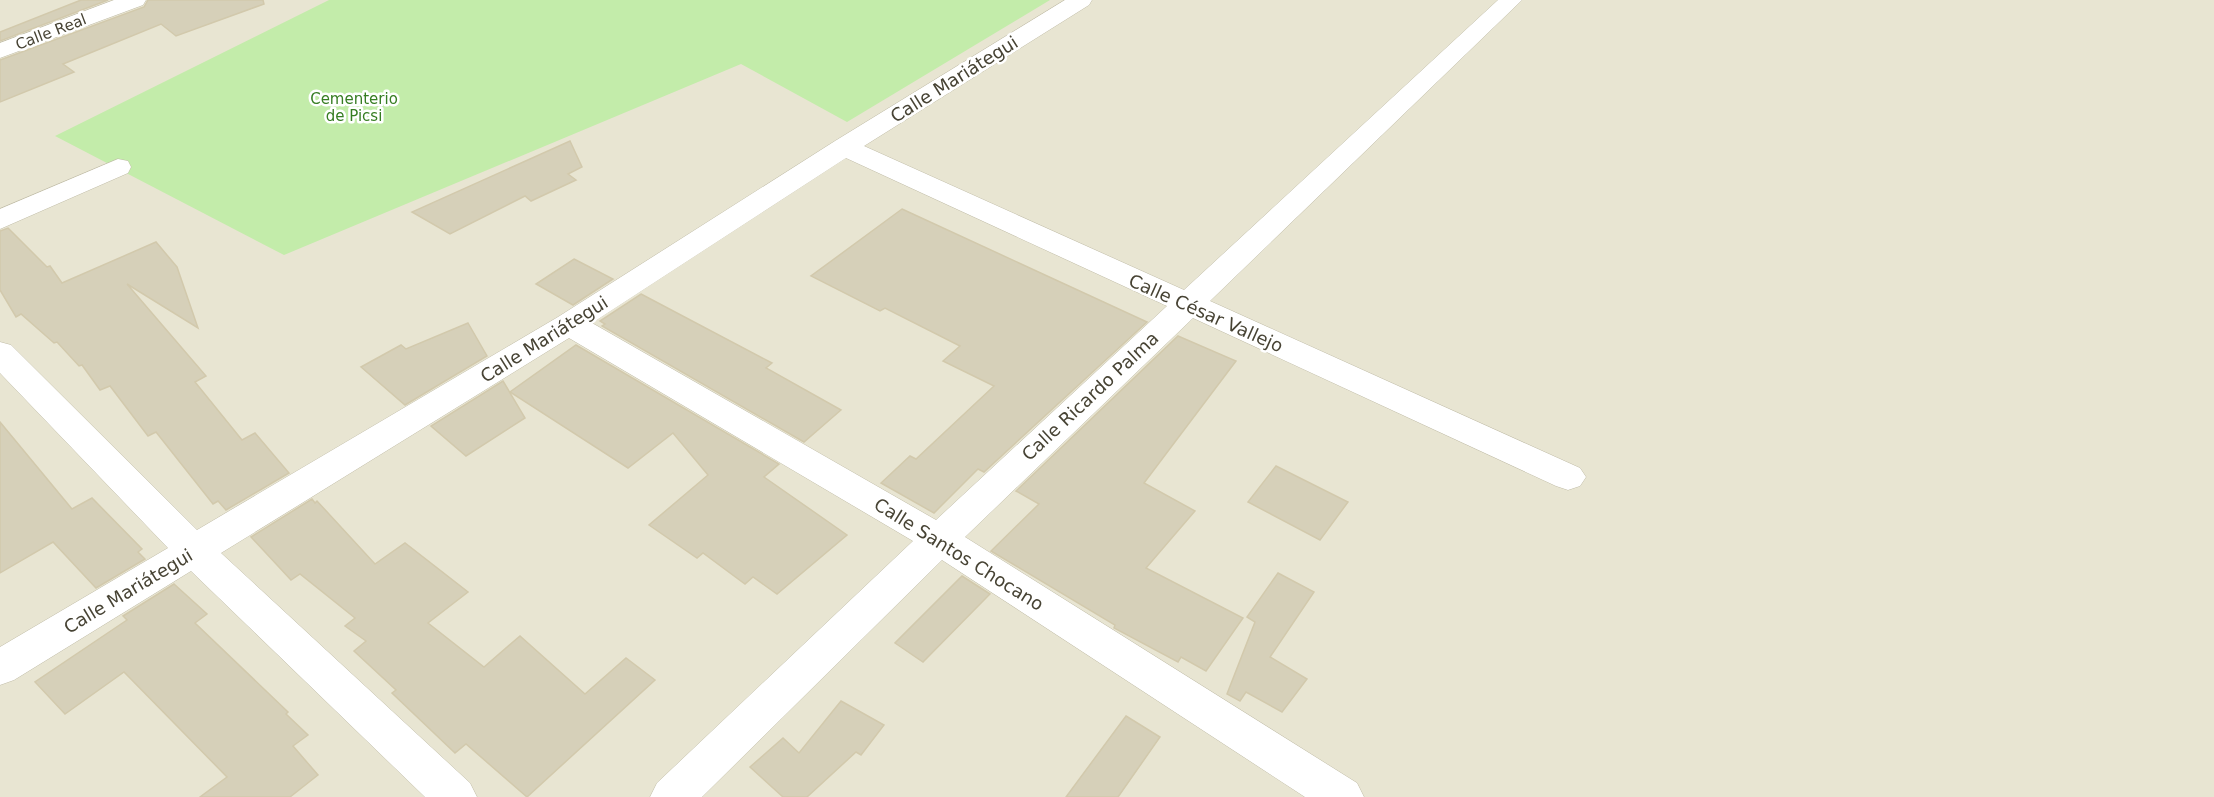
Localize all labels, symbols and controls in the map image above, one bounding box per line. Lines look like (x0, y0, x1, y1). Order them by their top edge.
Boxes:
street label: Calle Real (13, 10, 89, 54)
street label: Calle Mariátegui (886, 31, 1022, 127)
park label: Cementerio de Picsi (310, 90, 398, 125)
street label: Calle César Vallejo (1126, 270, 1286, 356)
street label: Calle Mariátegui (476, 291, 612, 387)
street label: Calle Ricardo Palma (1017, 327, 1163, 465)
street label: Calle Santos Chocano (870, 493, 1048, 615)
street label: Calle Mariátegui (60, 544, 196, 638)

